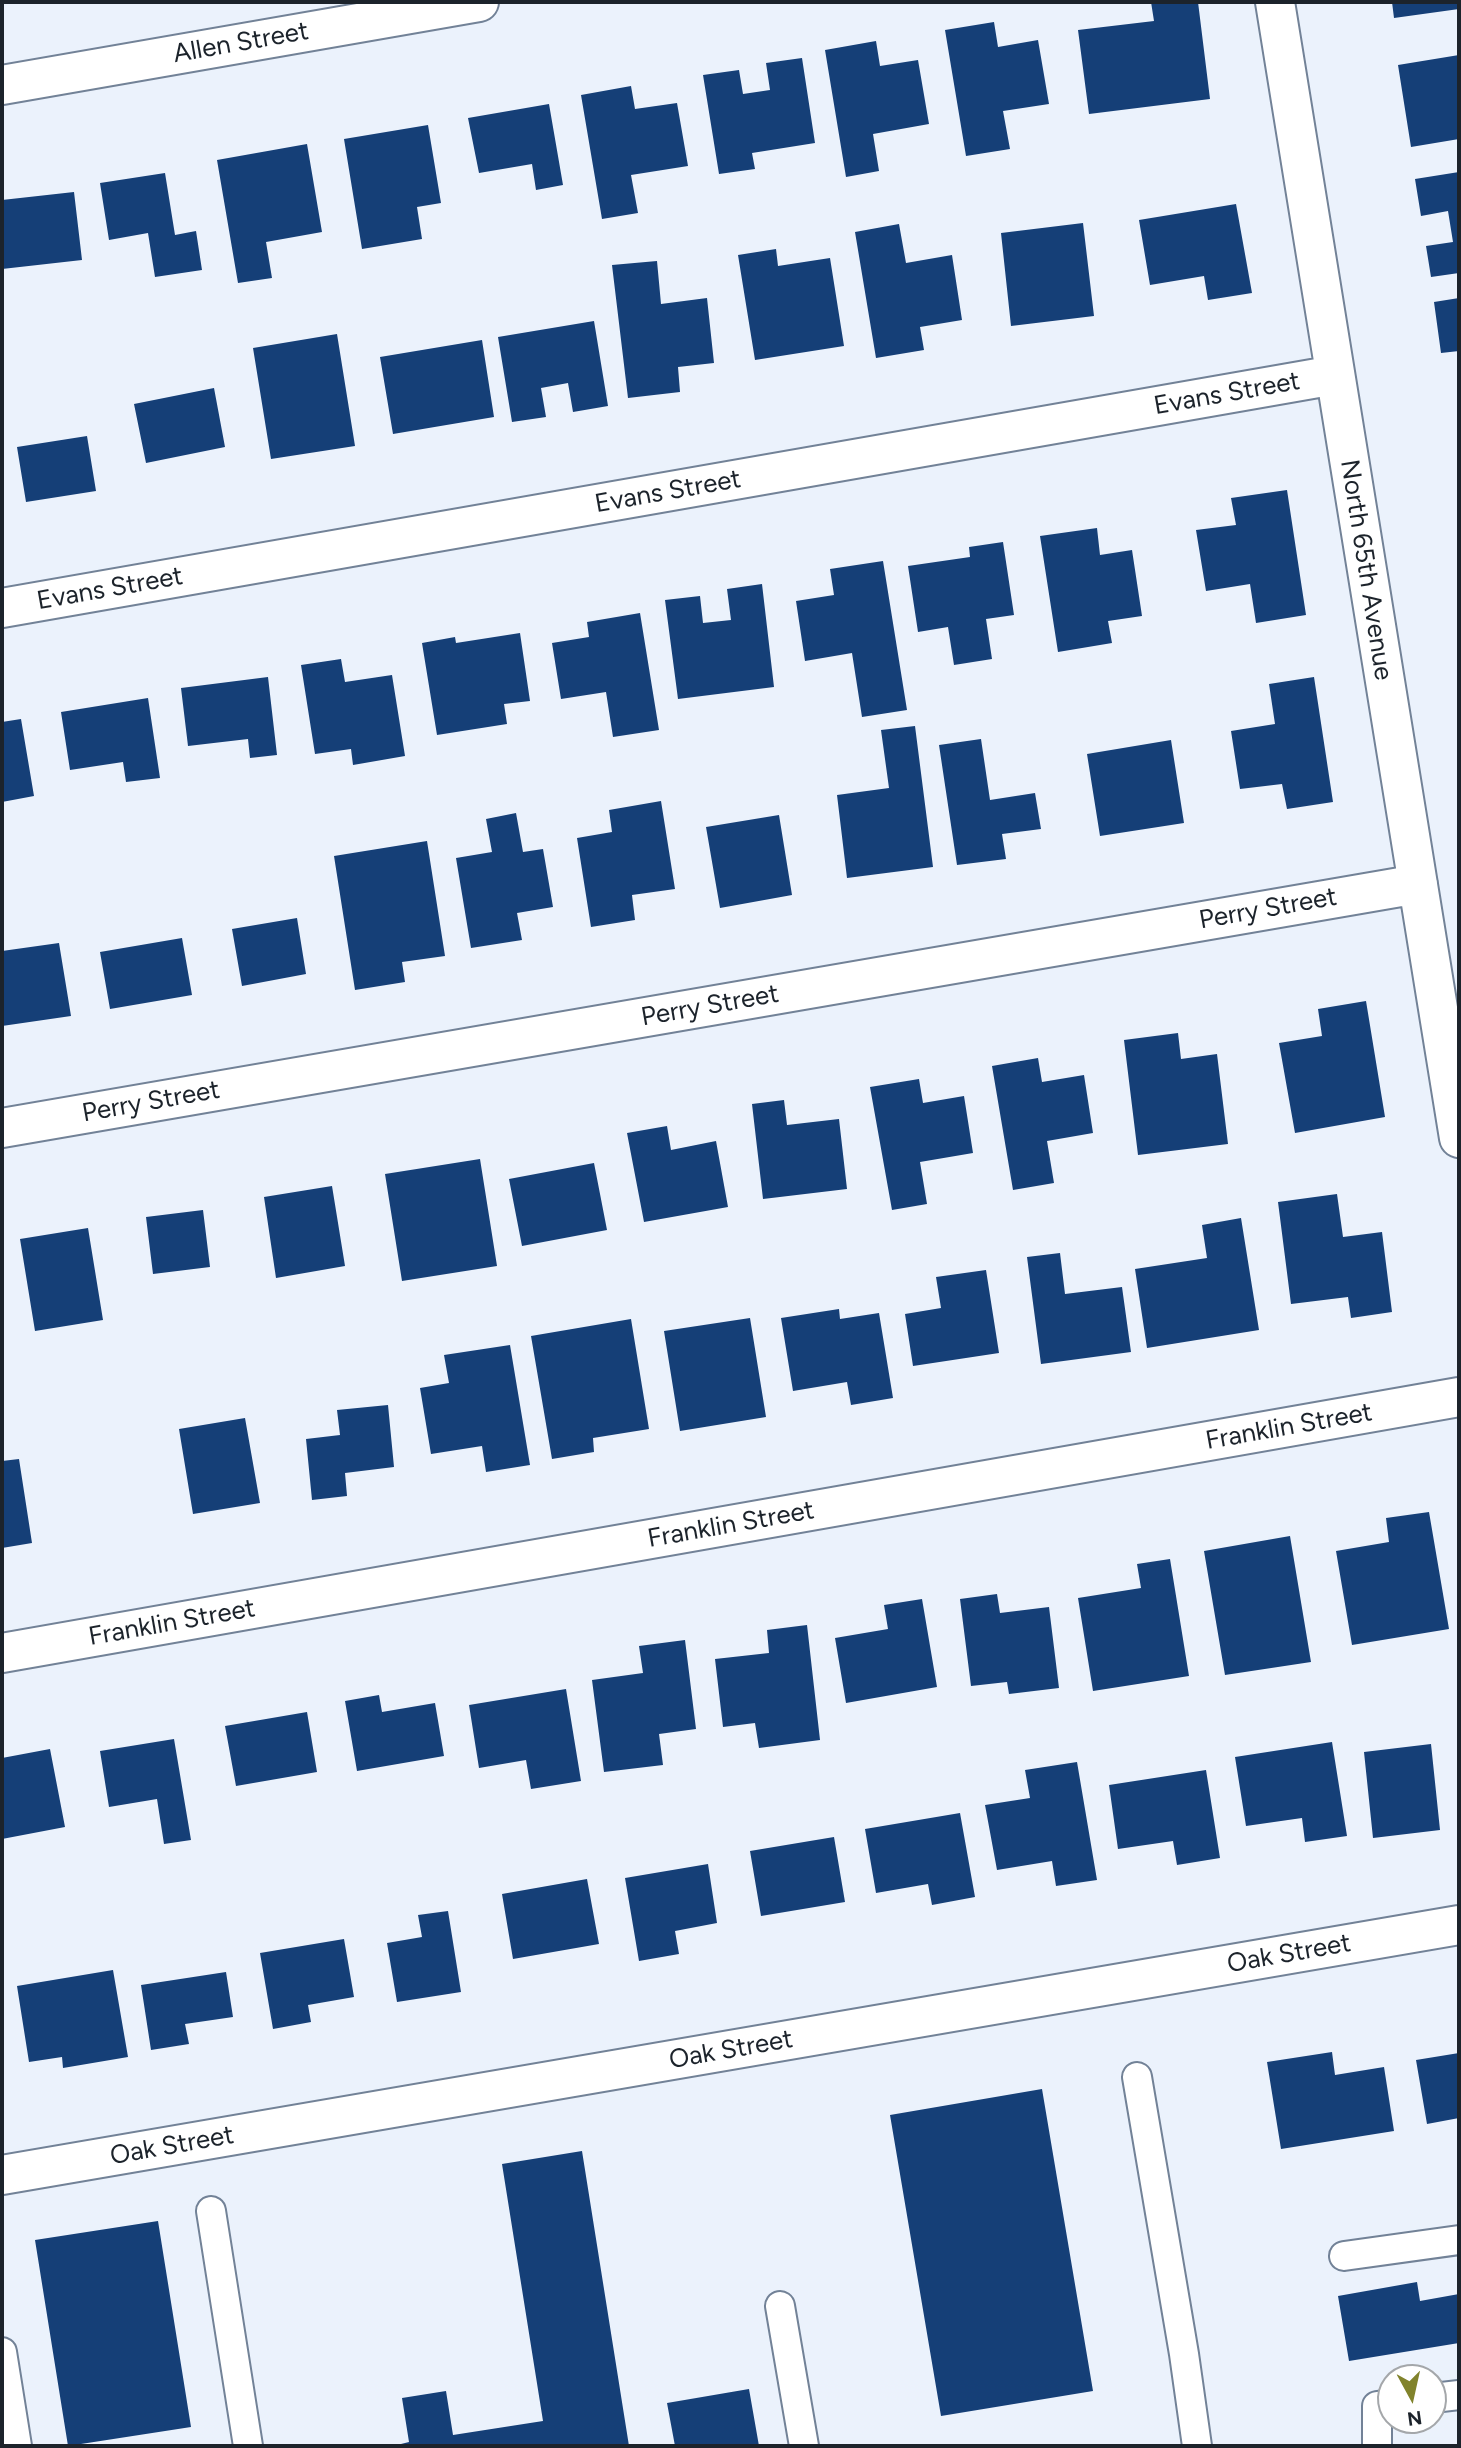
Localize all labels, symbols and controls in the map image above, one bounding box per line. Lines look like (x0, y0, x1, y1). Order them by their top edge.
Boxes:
street label: Allen Street (171, 16, 311, 70)
street label: Evans Street (1152, 366, 1302, 422)
street label: North 65th Avenue (1333, 457, 1399, 683)
street label: Evans Street (593, 464, 743, 520)
street label: Evans Street (35, 561, 185, 617)
street label: Perry Street (1197, 882, 1339, 936)
street label: Perry Street (639, 979, 781, 1033)
street label: Perry Street (80, 1075, 222, 1129)
street label: Franklin Street (1203, 1397, 1375, 1457)
street label: Franklin Street (645, 1495, 817, 1555)
street label: Franklin Street (86, 1593, 258, 1653)
street label: Oak Street (1225, 1928, 1353, 1980)
street label: Oak Street (667, 2024, 795, 2076)
street label: Oak Street (108, 2120, 236, 2172)
north arrow (1377, 2364, 1447, 2434)
text: N (1406, 2406, 1424, 2431)

